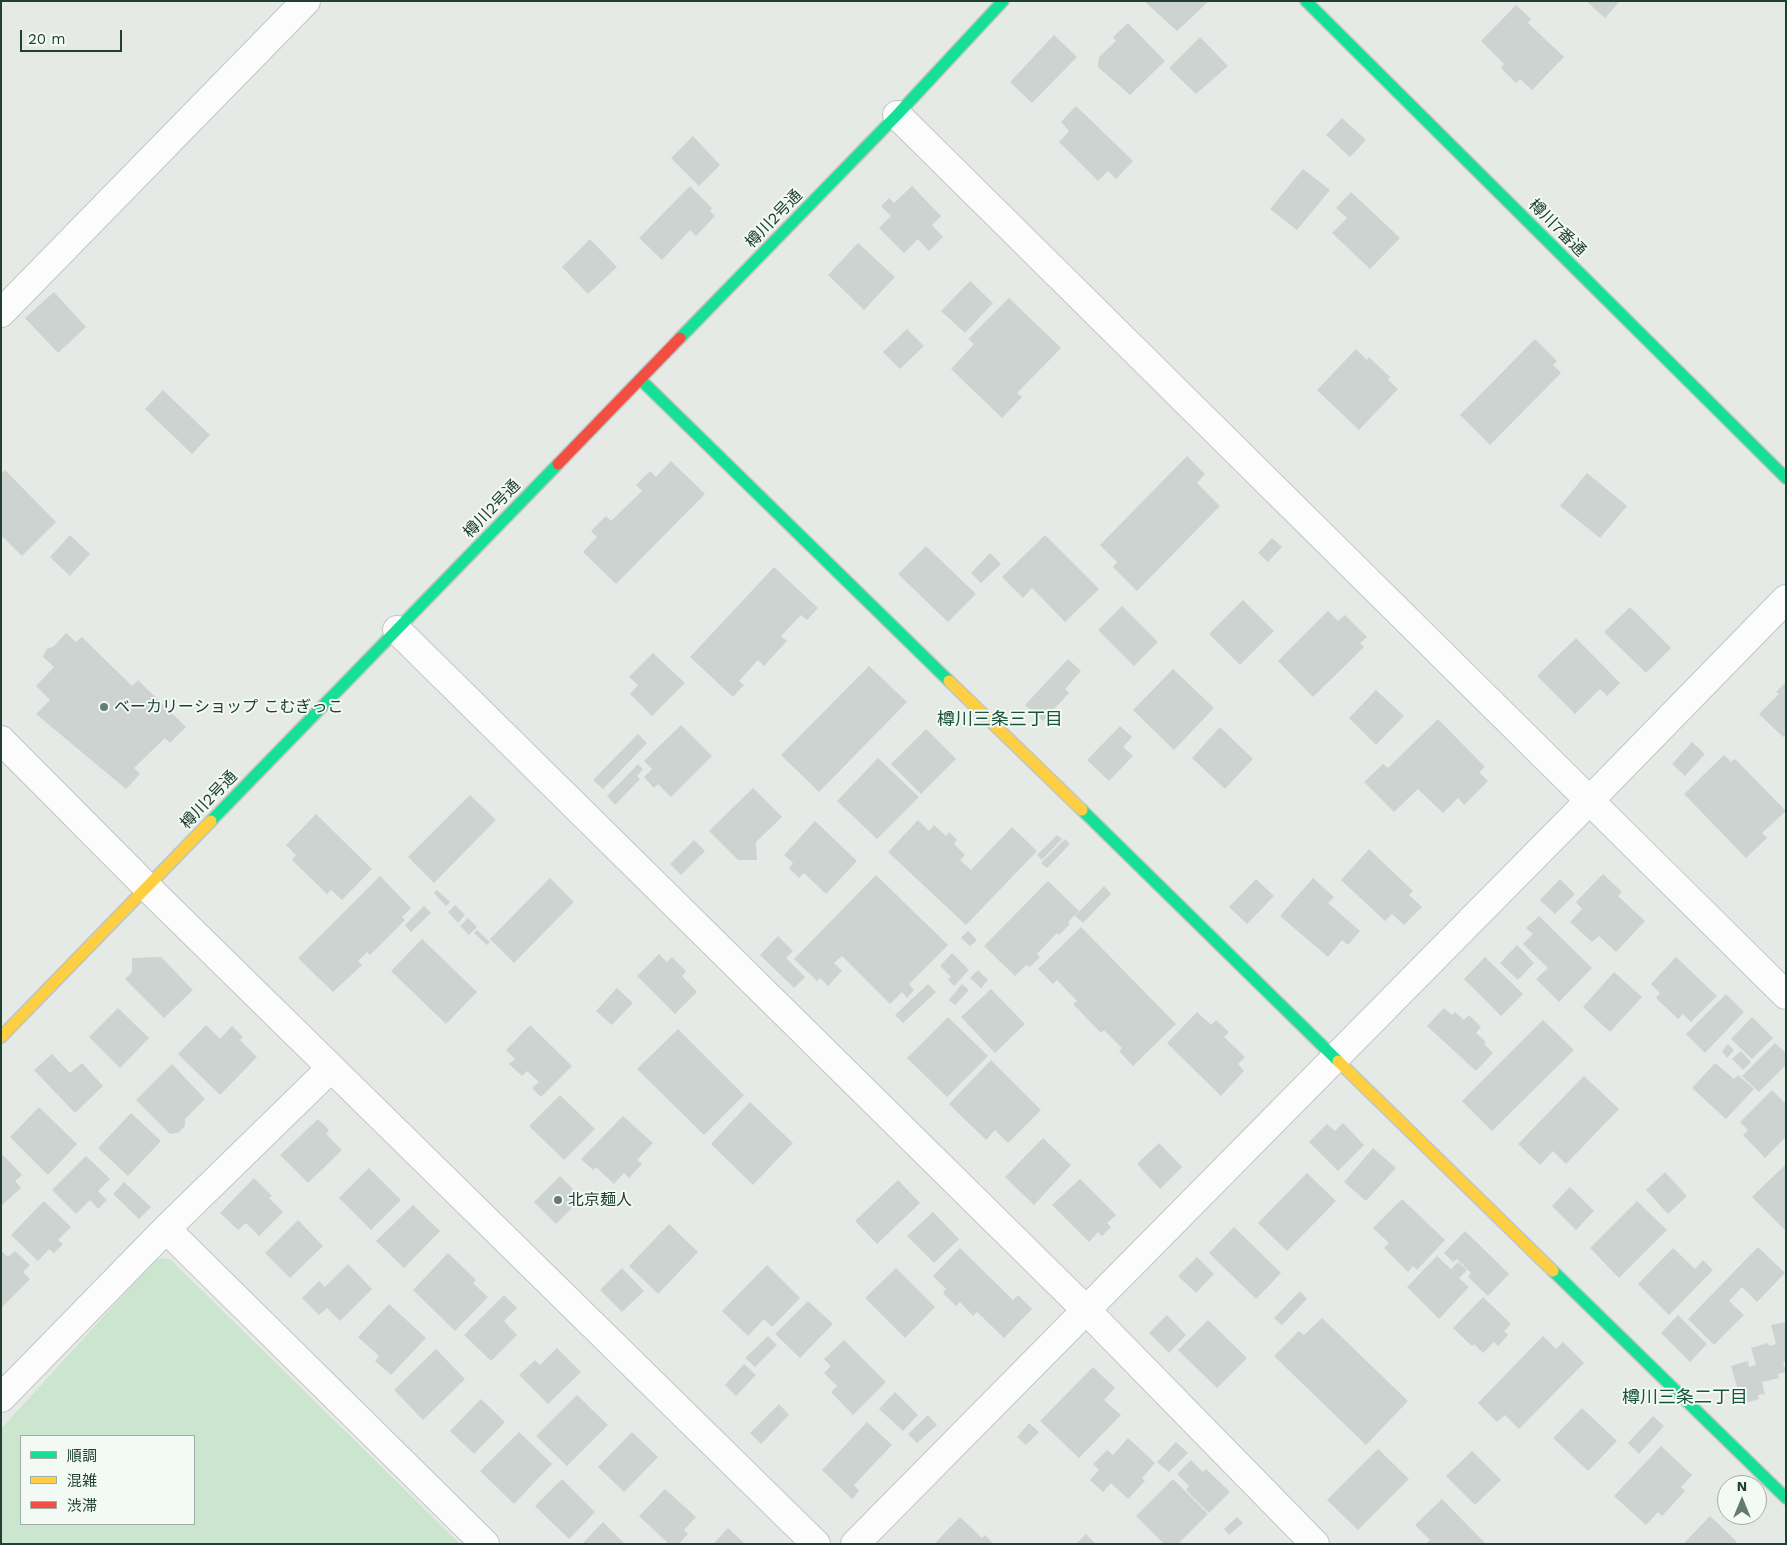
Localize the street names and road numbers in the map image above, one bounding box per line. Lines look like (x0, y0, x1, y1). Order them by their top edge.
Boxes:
street label: 樽川2号通 (742, 186, 806, 252)
street label: 樽川7番通 (1524, 195, 1590, 261)
street label: 樽川2号通 (460, 476, 524, 542)
street label: 樽川2号通 (177, 767, 241, 833)

